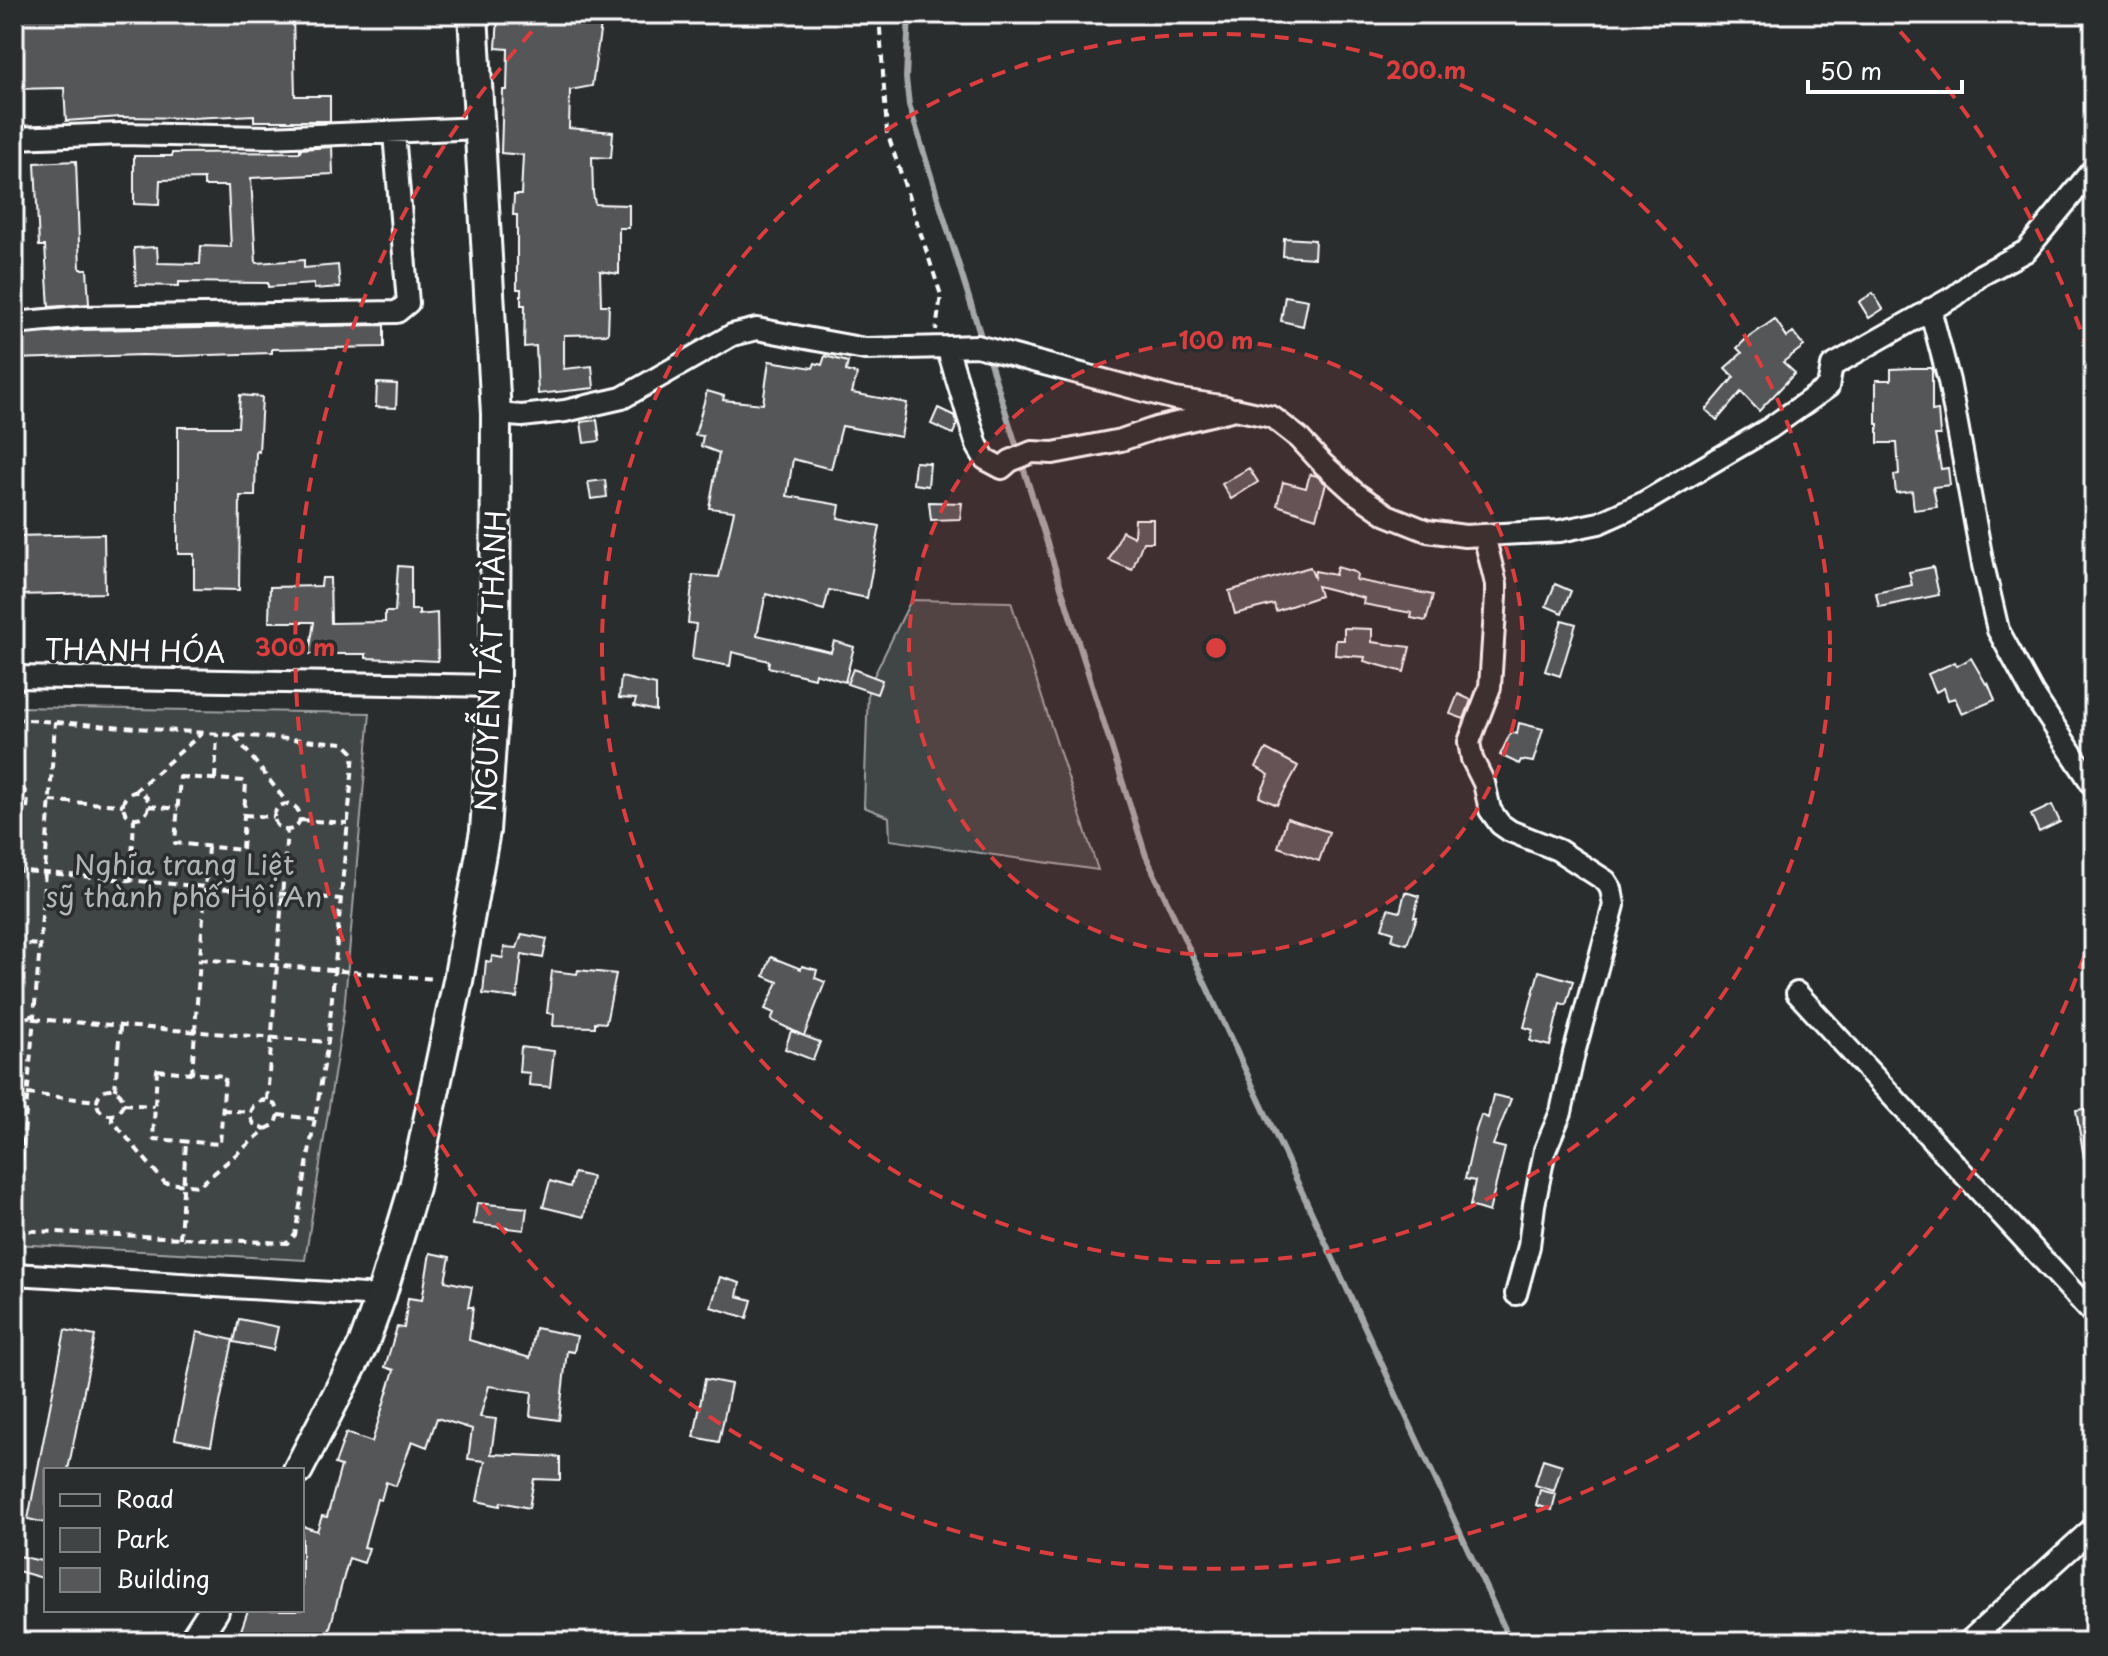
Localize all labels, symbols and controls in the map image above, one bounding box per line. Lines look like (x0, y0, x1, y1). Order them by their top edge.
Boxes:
scale bar (1808, 44, 1962, 94)
text: 200 m (1386, 51, 1466, 87)
text: 50 m (1820, 52, 1882, 88)
text: 100 m (1179, 321, 1253, 357)
street label: NGUYỄN TẤT THÀNH (461, 509, 516, 812)
street label: THANH HÓA (44, 626, 226, 673)
text: 300 m (254, 628, 336, 664)
centre of rings (1202, 634, 1230, 662)
park label: Nghĩa trang Liệt sỹ thành phố Hội An (46, 842, 322, 917)
legend (44, 1468, 304, 1612)
text: Road (116, 1480, 174, 1516)
text: Park (116, 1520, 170, 1556)
text: Building (116, 1560, 210, 1596)

